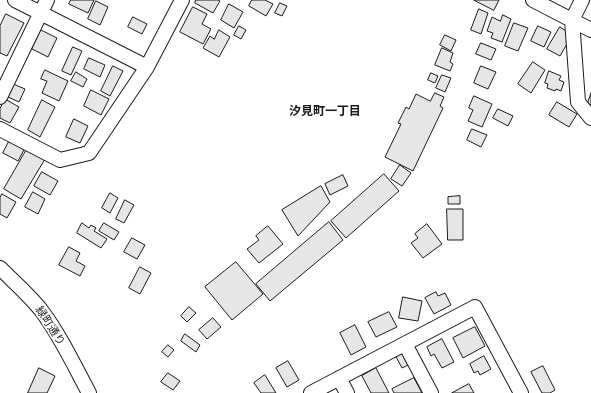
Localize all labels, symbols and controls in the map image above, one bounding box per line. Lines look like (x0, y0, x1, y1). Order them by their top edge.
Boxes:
district label: 汐見町一丁目 (289, 104, 361, 118)
street label: 緑町通り (32, 304, 68, 348)

